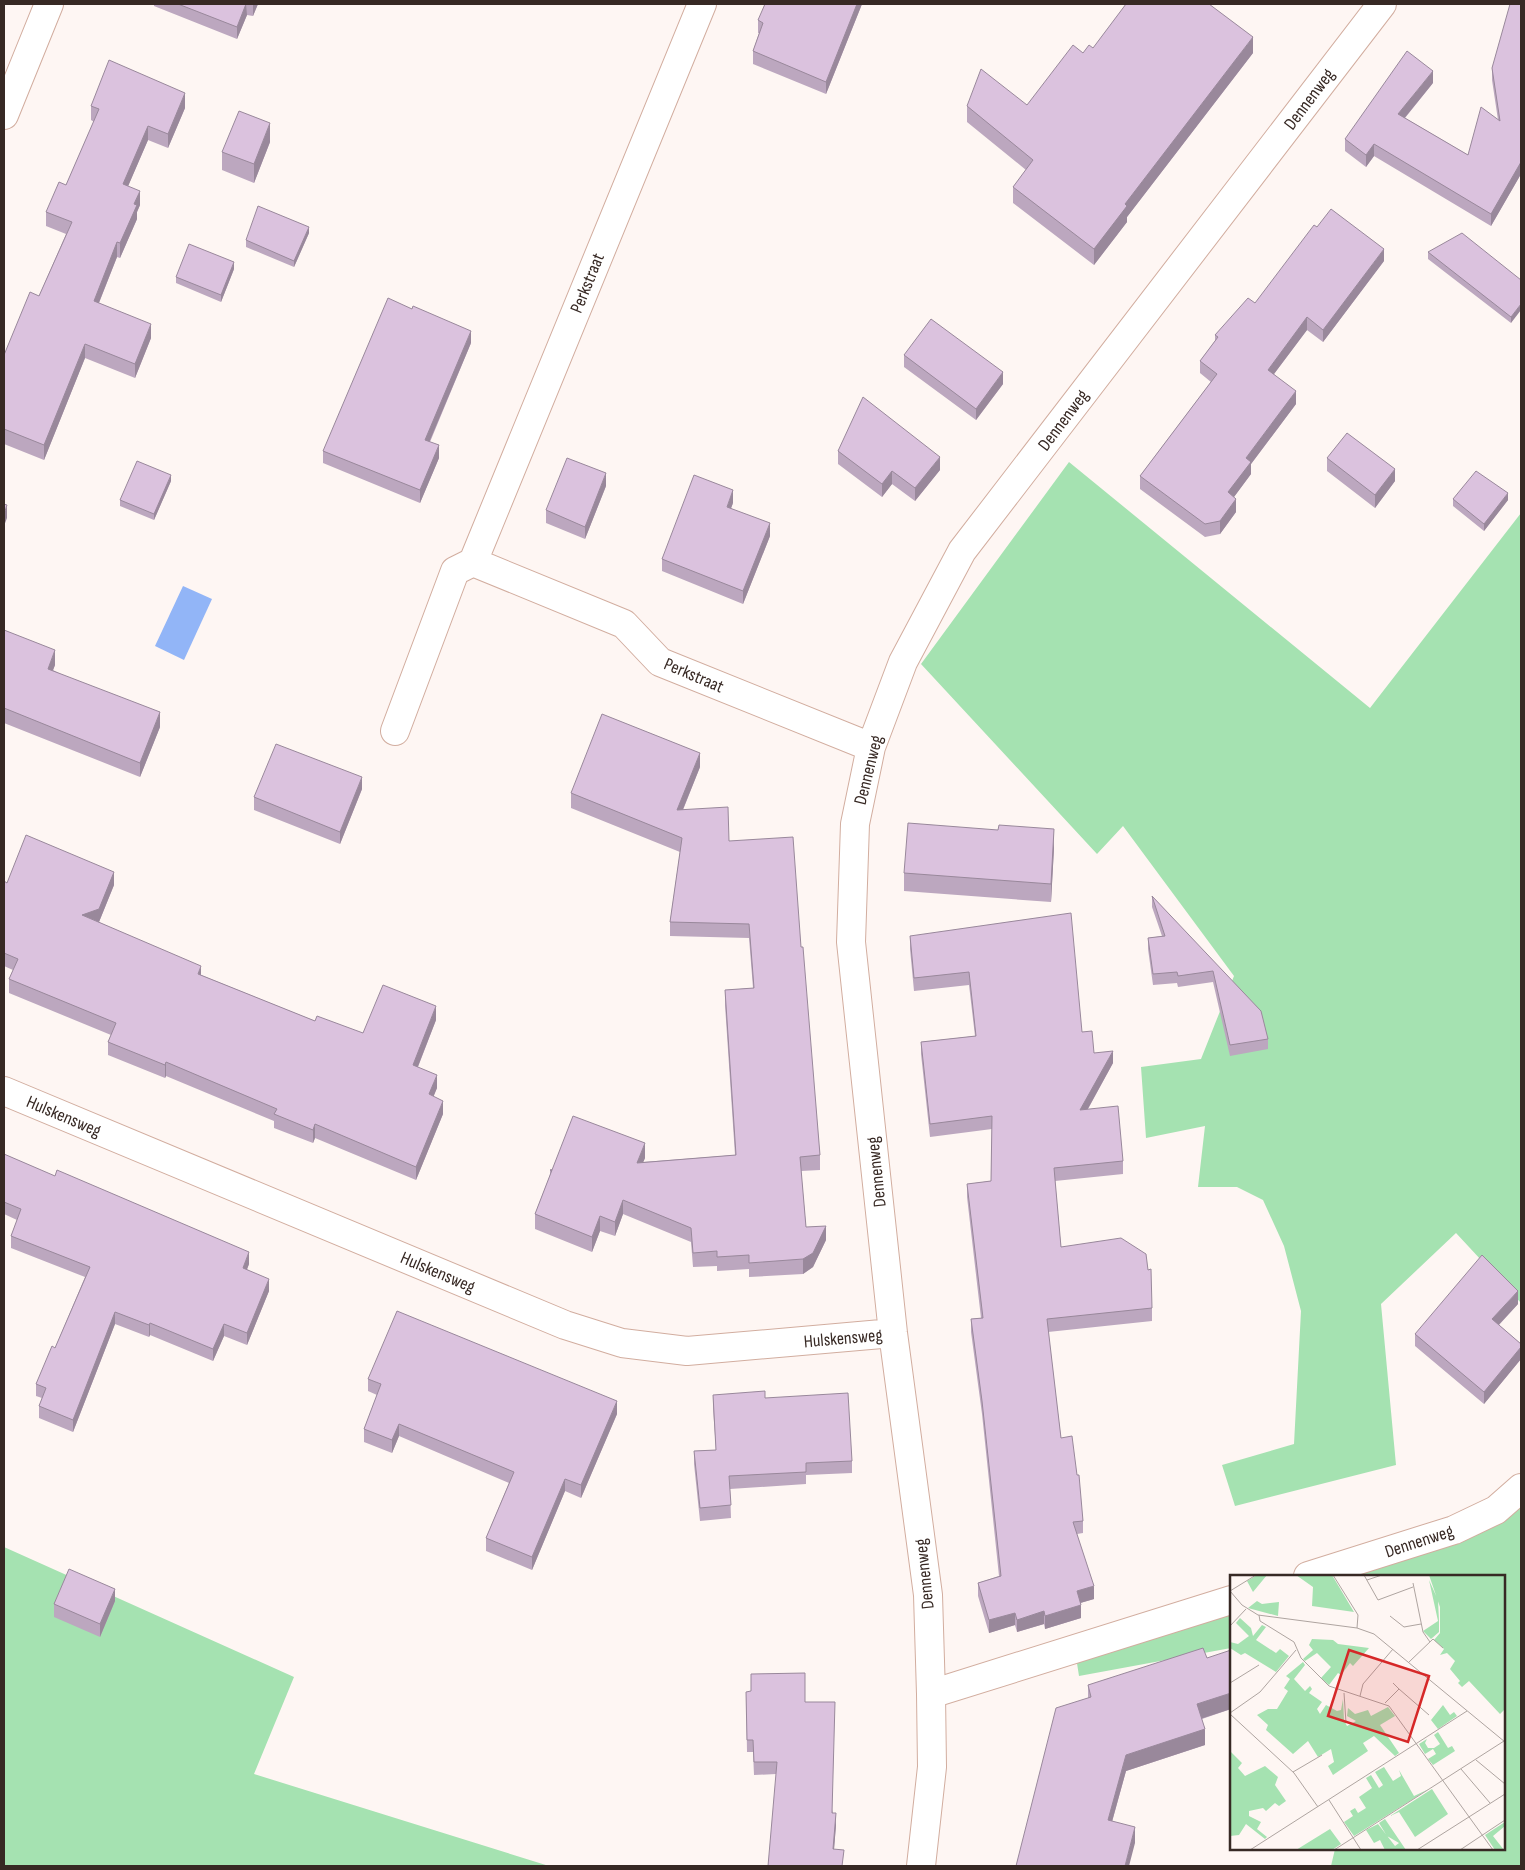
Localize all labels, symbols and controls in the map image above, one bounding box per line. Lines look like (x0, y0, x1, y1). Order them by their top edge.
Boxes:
street label: Dennenweg (1280, 65, 1339, 134)
street label: Perkstraat (566, 250, 609, 316)
street label: Dennenweg (1034, 386, 1093, 455)
street label: Perkstraat (661, 654, 727, 698)
street label: Dennenweg (850, 733, 887, 807)
street label: Hulskensweg (23, 1091, 104, 1142)
street label: Dennenweg (862, 1136, 891, 1208)
street label: Hulskensweg (397, 1247, 478, 1298)
street label: Hulskensweg (803, 1325, 883, 1352)
street label: Dennenweg (1382, 1521, 1456, 1562)
street label: Dennenweg (910, 1538, 939, 1610)
inset map (1230, 1575, 1505, 1850)

